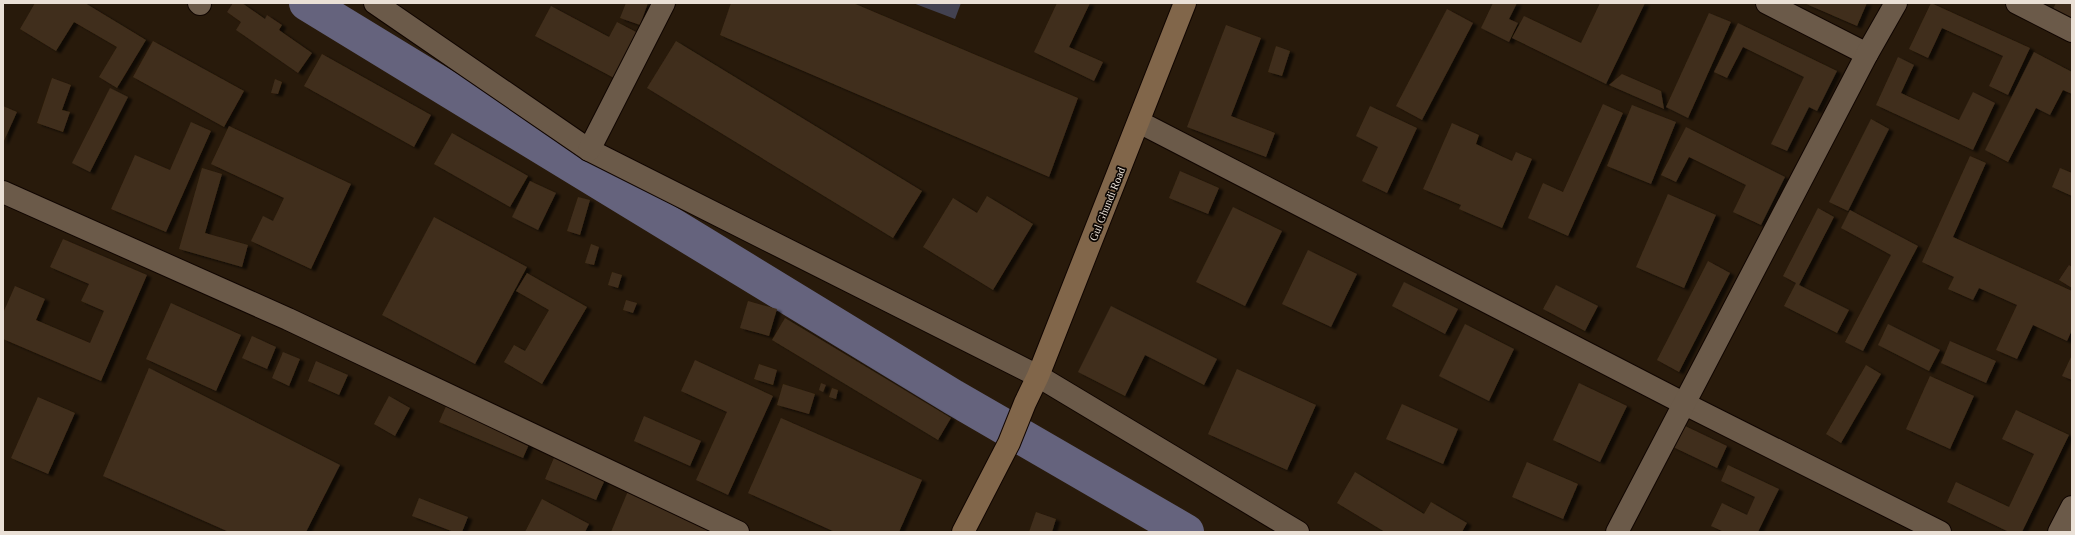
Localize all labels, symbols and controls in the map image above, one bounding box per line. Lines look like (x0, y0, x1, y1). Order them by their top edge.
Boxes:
street label: Gul Ghundi Road (1087, 165, 1127, 243)

